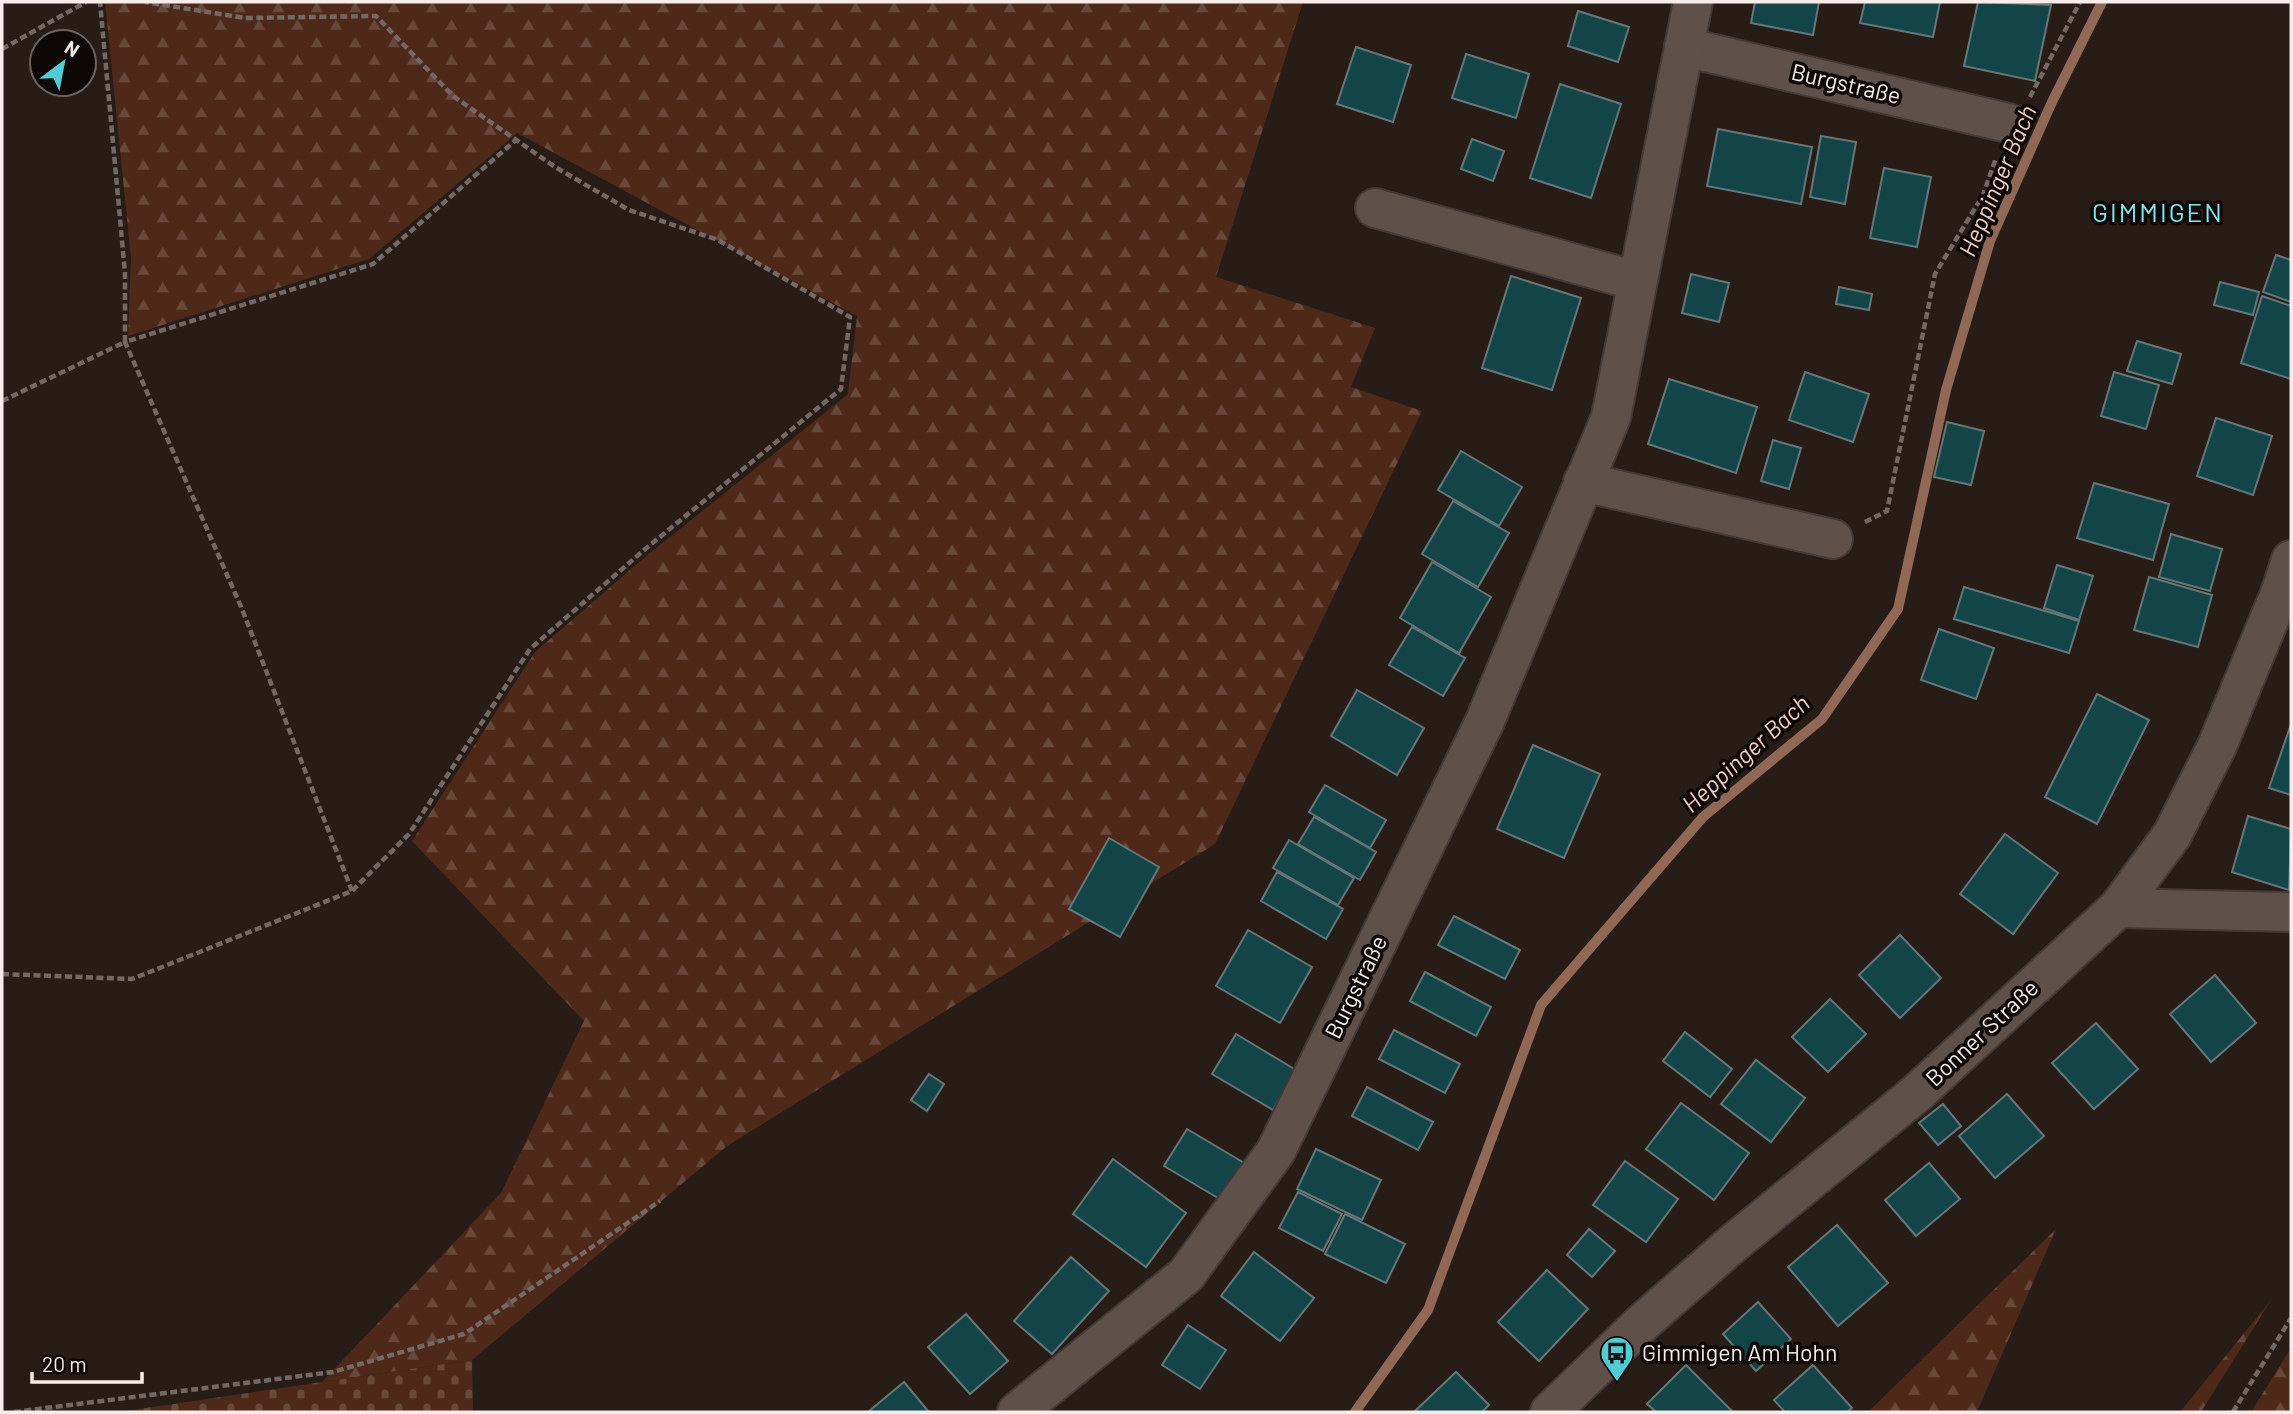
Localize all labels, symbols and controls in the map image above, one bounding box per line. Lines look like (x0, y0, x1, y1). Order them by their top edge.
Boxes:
north arrow (28, 28, 98, 98)
text: N (61, 35, 84, 61)
street label: Burgstraße (1789, 57, 1904, 109)
water label: Heppinger Bach (1952, 100, 2041, 260)
district label: GIMMIGEN (2092, 196, 2224, 227)
water label: Heppinger Bach (1675, 688, 1815, 818)
street label: Burgstraße (1318, 930, 1392, 1043)
street label: Bonner Straße (1919, 973, 2043, 1092)
bus stop icon: Gimmigen Am Hohn (1598, 1334, 1636, 1383)
place label: Gimmigen Am Hohn (1642, 1338, 1837, 1366)
scale bar (32, 1340, 142, 1384)
text: 20 m (42, 1351, 87, 1376)

